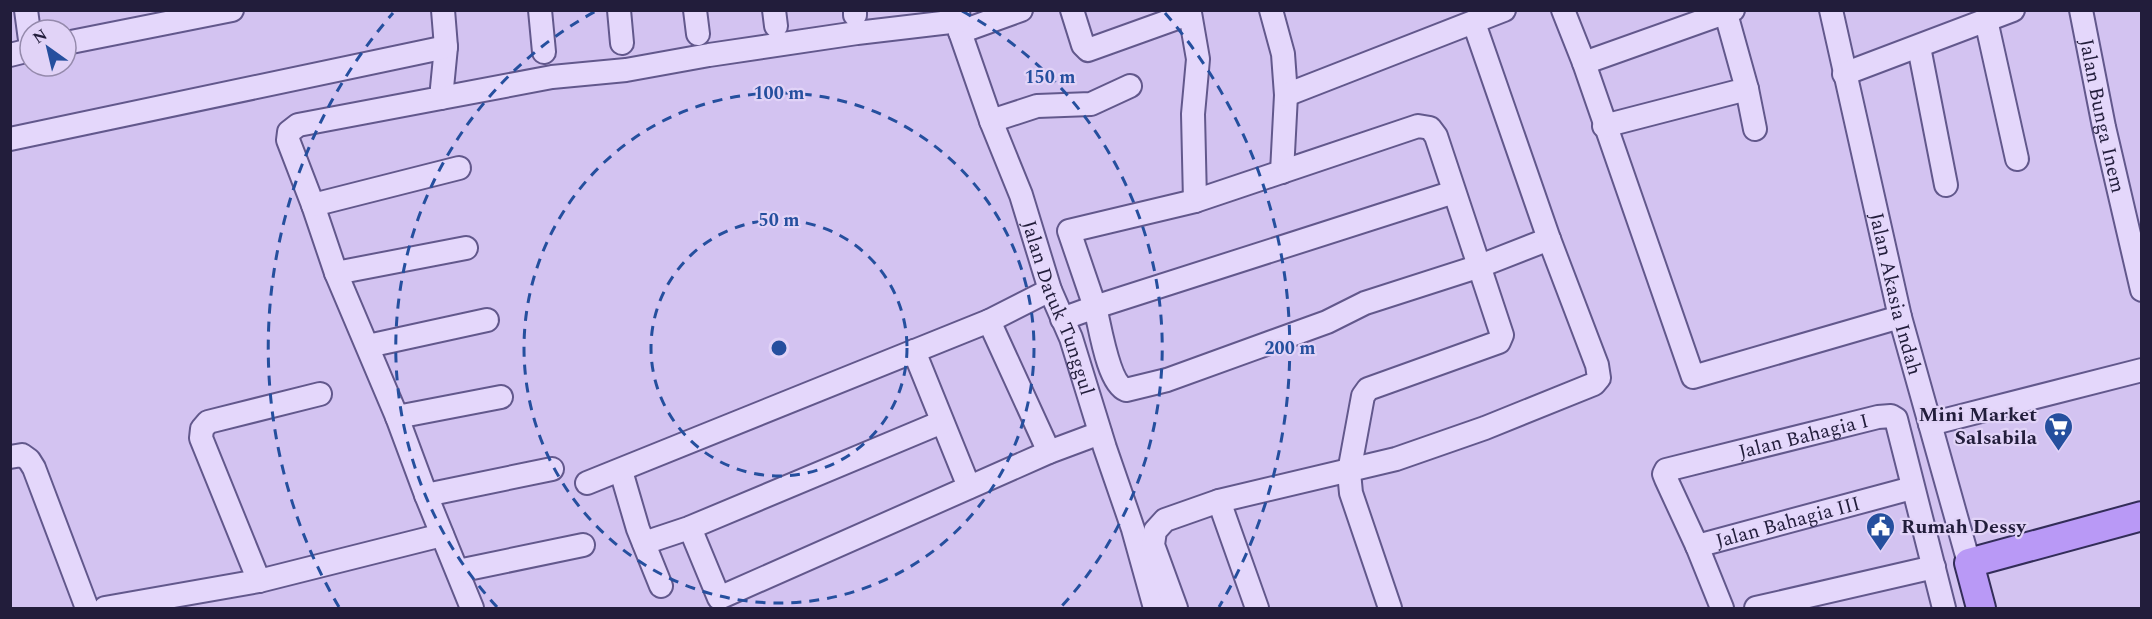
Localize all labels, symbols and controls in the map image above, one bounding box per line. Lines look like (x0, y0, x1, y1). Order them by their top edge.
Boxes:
north arrow (18, 18, 78, 78)
text: N (28, 23, 52, 50)
street label: Jalan Bunga Inem (2071, 36, 2133, 196)
text: 150 m (1024, 64, 1076, 91)
text: 100 m (753, 80, 805, 107)
text: 50 m (759, 207, 799, 234)
street label: Jalan Akasia Indah (1861, 210, 1930, 379)
street label: Jalan Datuk Tunggul (1014, 217, 1102, 399)
text: 200 m (1264, 335, 1316, 362)
centre of rings (769, 338, 789, 358)
place label: Mini Market Salsabila (1918, 400, 2038, 453)
street label: Jalan Bahagia I (1735, 406, 1872, 467)
supermarket icon: Mini Market Salsabila (2042, 410, 2074, 452)
street label: Jalan Bahagia III (1712, 489, 1864, 556)
public building icon: Rumah Dessy (1864, 510, 1896, 552)
place label: Rumah Dessy (1901, 512, 2027, 542)

